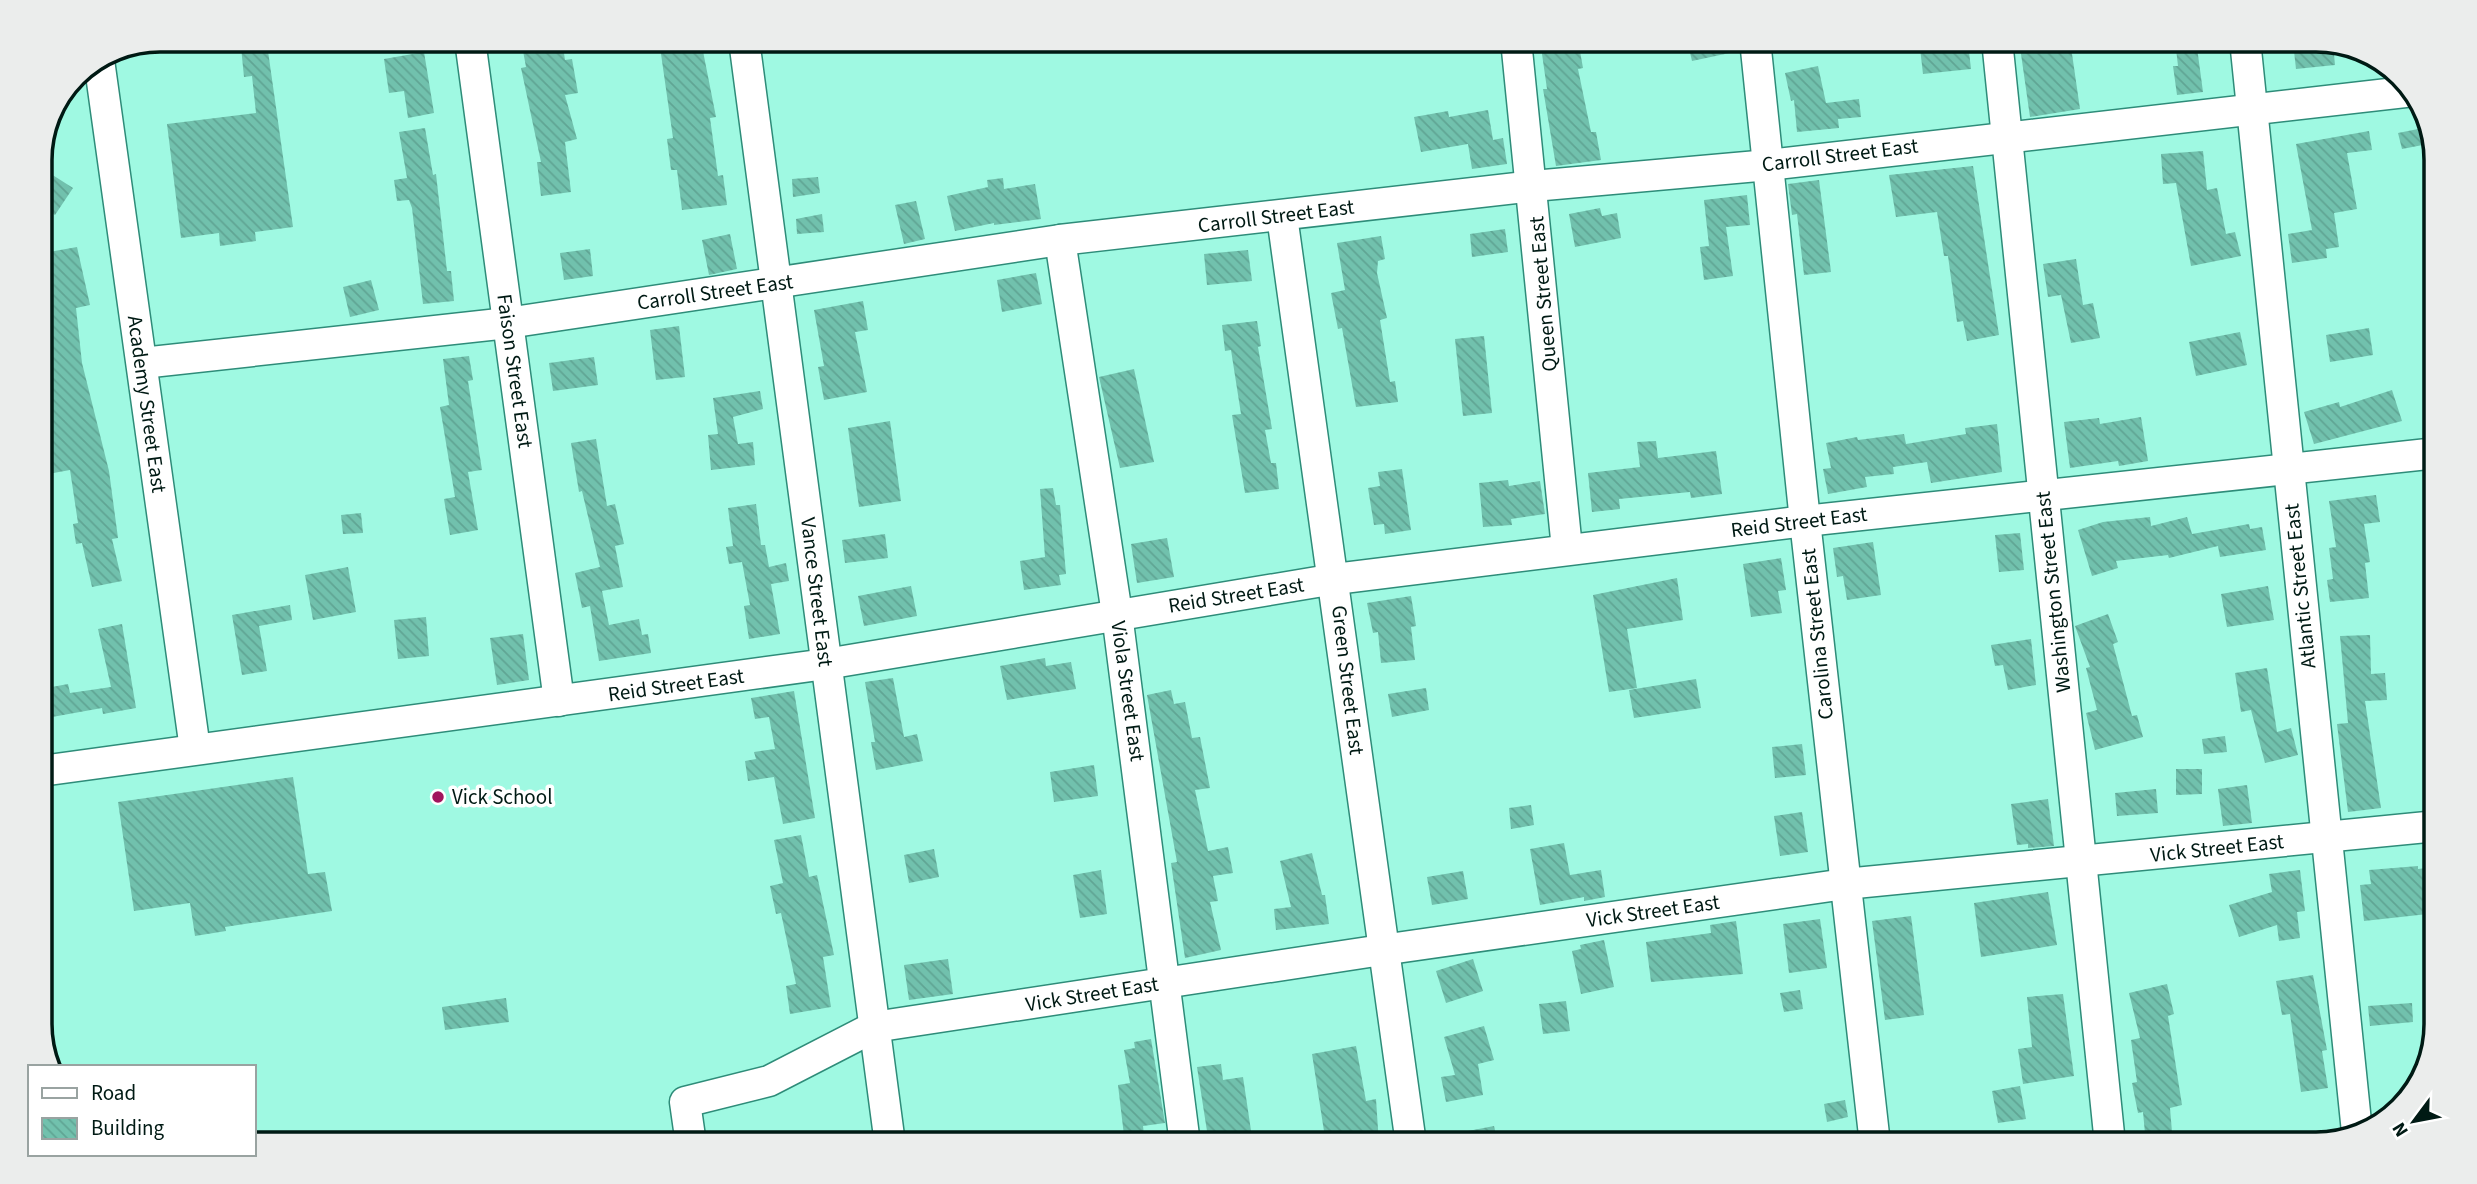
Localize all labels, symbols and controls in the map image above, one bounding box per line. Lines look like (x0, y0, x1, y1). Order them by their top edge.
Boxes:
street label: Carroll Street East (1760, 131, 1920, 179)
street label: Carroll Street East (1196, 192, 1356, 240)
street label: Queen Street East (1521, 215, 1565, 373)
street label: Carroll Street East (635, 266, 795, 318)
street label: Faison Street East (489, 292, 541, 450)
street label: Academy Street East (120, 313, 174, 495)
street label: Washington Street East (2028, 490, 2078, 694)
street label: Reid Street East (1729, 499, 1869, 545)
street label: Atlantic Street East (2276, 502, 2324, 670)
street label: Vance Street East (793, 516, 841, 668)
street label: Carolina Street East (1793, 547, 1841, 721)
street label: Reid Street East (1166, 569, 1306, 621)
street label: Green Street East (1324, 603, 1372, 757)
street label: Viola Street East (1103, 619, 1153, 763)
street label: Reid Street East (606, 661, 746, 709)
place label: Vick School (452, 782, 553, 812)
marker: Vick School (430, 789, 446, 805)
street label: Vick Street East (2149, 826, 2285, 870)
street label: Vick Street East (1585, 887, 1721, 935)
street label: Vick Street East (1023, 969, 1161, 1019)
legend (28, 1065, 256, 1156)
text: Road (91, 1078, 136, 1108)
north arrow (2379, 1086, 2449, 1156)
text: Building (91, 1113, 165, 1143)
text: N (2386, 1117, 2416, 1142)

